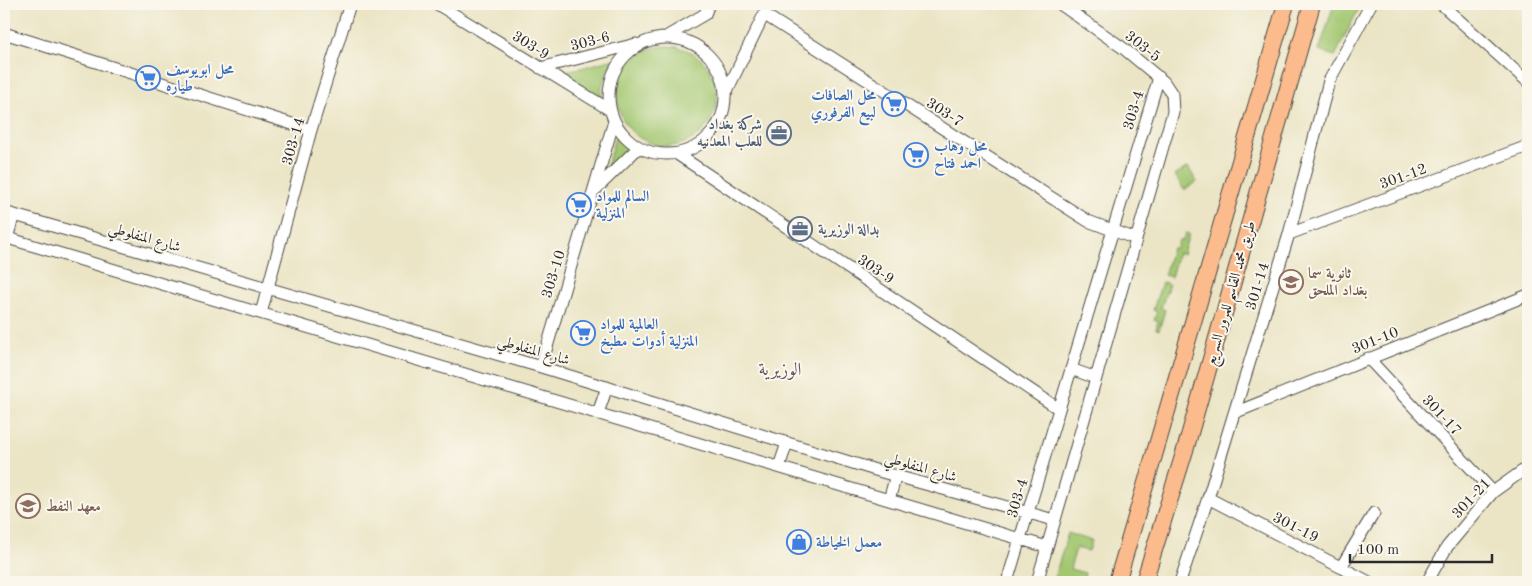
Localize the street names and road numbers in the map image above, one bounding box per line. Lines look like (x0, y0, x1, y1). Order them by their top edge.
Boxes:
street label: 303-9 (509, 29, 551, 63)
street label: 303-5 (1122, 29, 1163, 66)
street label: 303-6 (569, 30, 612, 55)
street label: 303-4 (1121, 89, 1148, 132)
street label: 303-7 (923, 96, 965, 131)
street label: 303-14 (280, 116, 308, 167)
street label: 301-12 (1378, 162, 1429, 193)
street label: طريق محمد القاسم للمرور السريع (1204, 219, 1265, 369)
street label: شارع المنفلوطي (106, 221, 182, 261)
street label: 303-10 (540, 249, 569, 300)
street label: 303-9 (854, 253, 896, 288)
street label: 301-14 (1244, 261, 1273, 312)
street label: 301-10 (1350, 325, 1401, 358)
street label: شارع المنفلوطي (495, 334, 571, 374)
street label: 301-17 (1419, 393, 1463, 439)
street label: شارع المنفلوطي (882, 451, 958, 491)
street label: 301-21 (1450, 476, 1494, 522)
street label: 303-4 (1005, 477, 1032, 520)
street label: 301-19 (1270, 511, 1321, 546)

